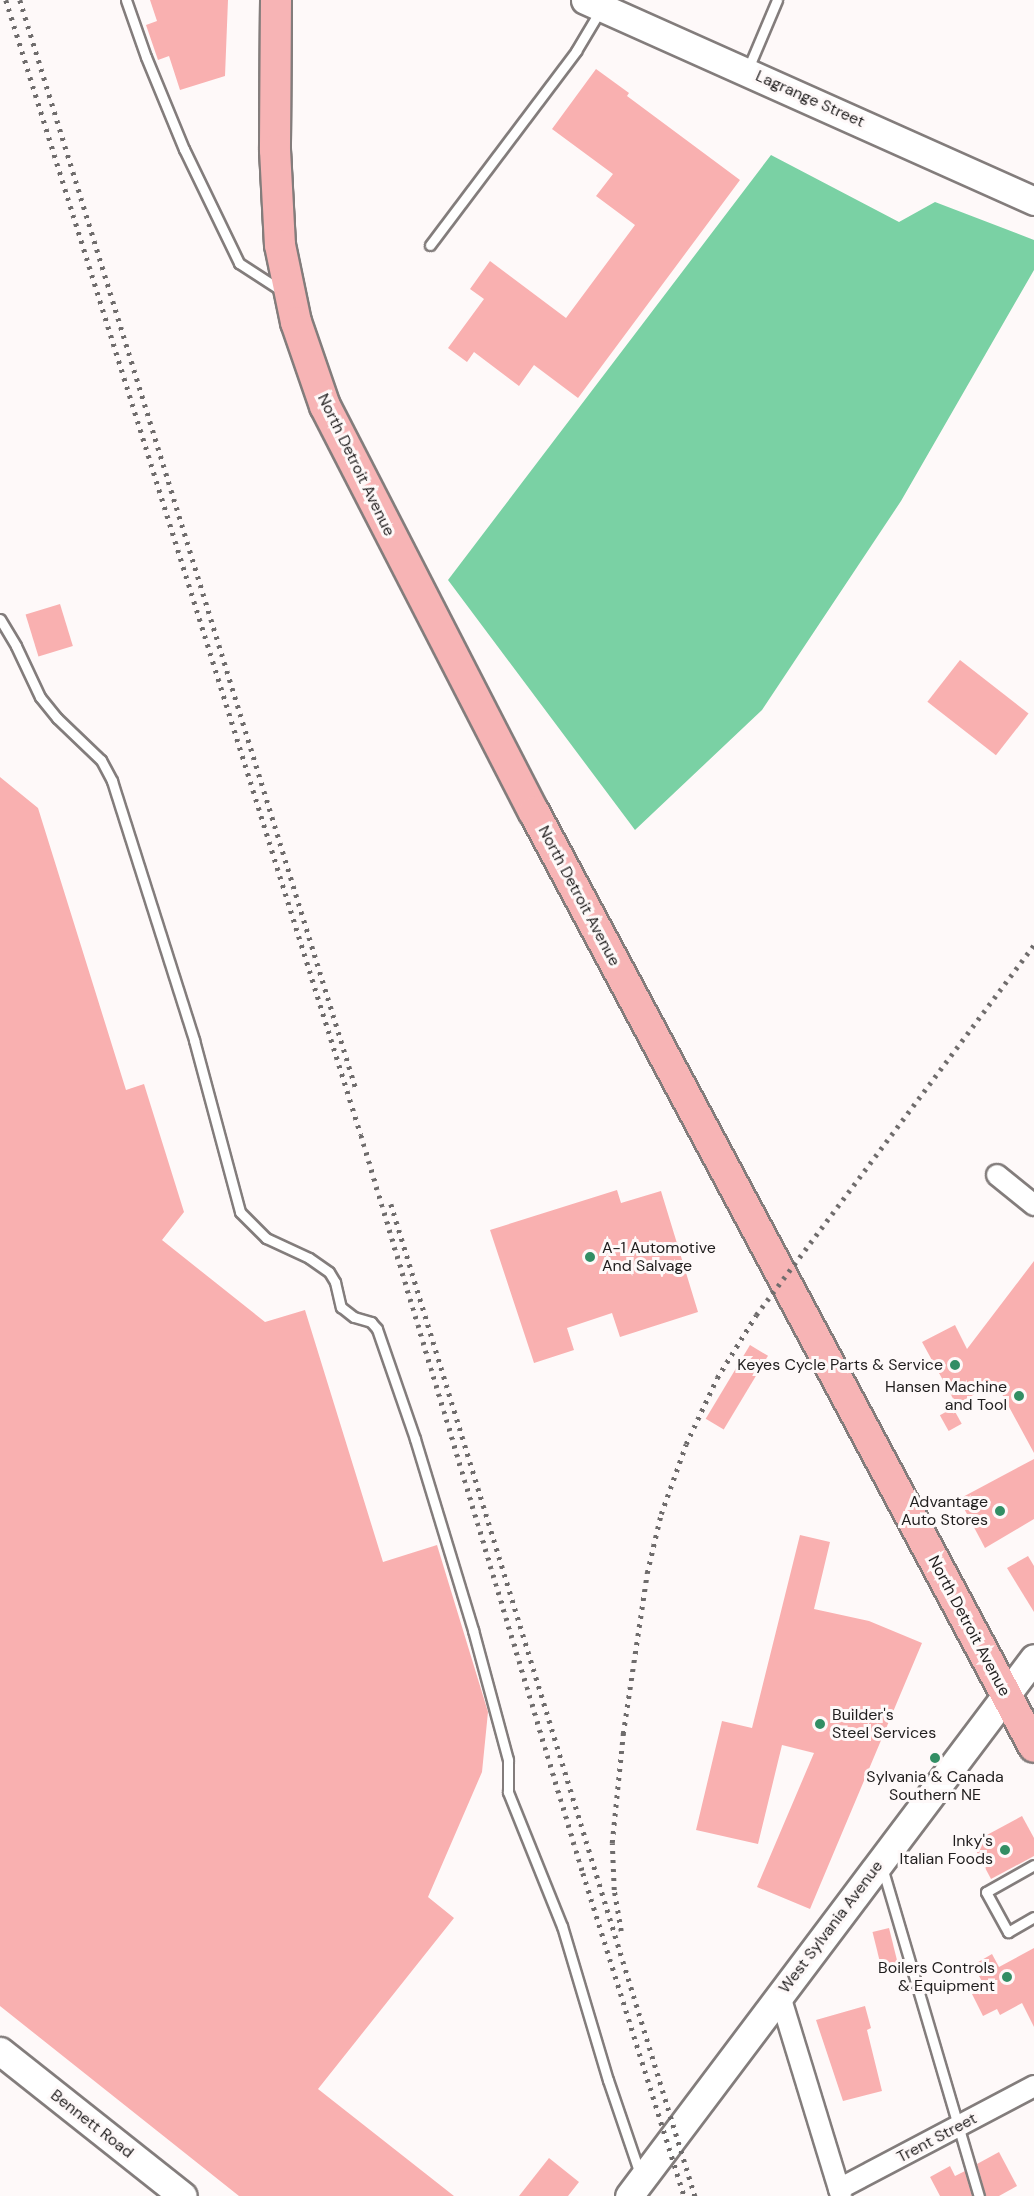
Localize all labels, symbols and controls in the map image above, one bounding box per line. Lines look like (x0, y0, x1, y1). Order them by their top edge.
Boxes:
street label: Lagrange Street (753, 66, 867, 132)
street label: North Detroit Avenue (313, 391, 399, 539)
street label: North Detroit Avenue (534, 823, 624, 969)
place label: A-1 Automotive And Salvage (602, 1238, 716, 1276)
marker: A-1 Automotive And Salvage (583, 1250, 597, 1264)
place label: Keyes Cycle Parts & Service (737, 1355, 943, 1375)
marker: Keyes Cycle Parts & Service (948, 1358, 962, 1372)
place label: Hansen Machine and Tool (885, 1377, 1007, 1415)
marker: Hansen Machine and Tool (1012, 1389, 1026, 1403)
place label: Advantage Auto Stores (901, 1492, 988, 1530)
marker: Advantage Auto Stores (993, 1504, 1007, 1518)
street label: North Detroit Avenue (924, 1553, 1014, 1699)
place label: Builder's Steel Services (832, 1705, 936, 1743)
marker: Builder's Steel Services (813, 1717, 827, 1731)
marker: Sylvania & Canada Southern NE (928, 1751, 942, 1765)
place label: Sylvania & Canada Southern NE (866, 1767, 1004, 1805)
place label: Inky's Italian Foods (899, 1831, 993, 1869)
marker: Inky's Italian Foods (998, 1843, 1012, 1857)
street label: West Sylvania Avenue (775, 1857, 887, 1997)
place label: Boilers Controls & Equipment (878, 1958, 995, 1996)
marker: Boilers Controls & Equipment (1000, 1970, 1014, 1984)
street label: Bennett Road (47, 2086, 137, 2162)
street label: Trent Street (894, 2109, 980, 2167)

